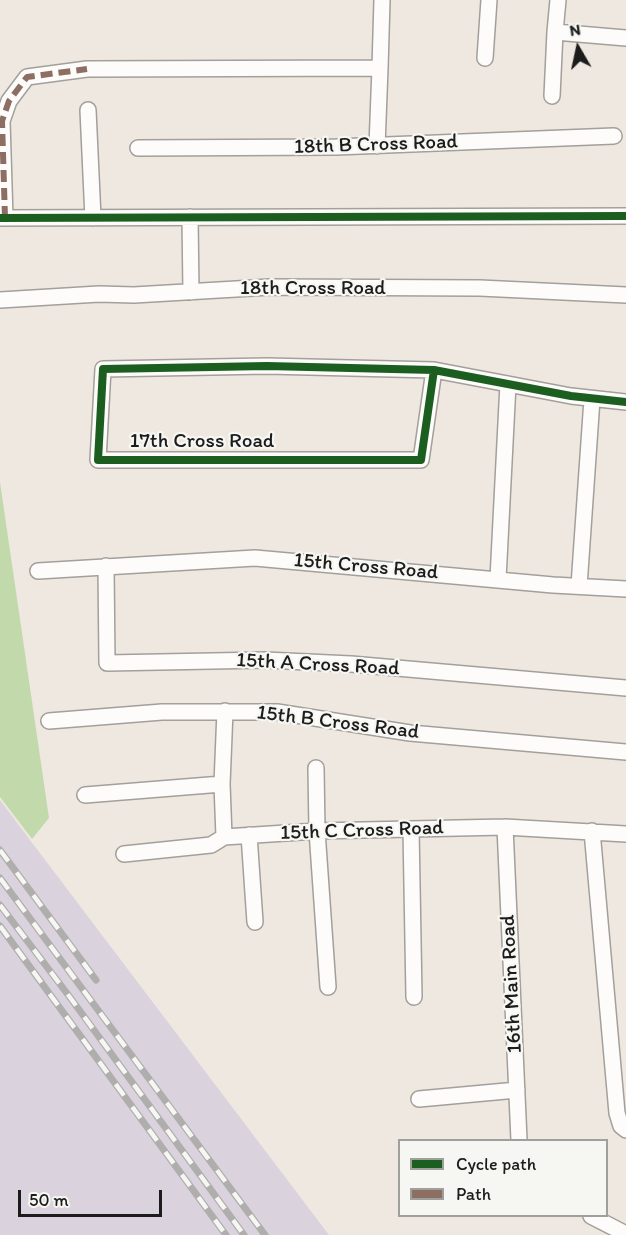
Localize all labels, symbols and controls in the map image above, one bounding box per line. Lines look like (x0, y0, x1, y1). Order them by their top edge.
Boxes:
north arrow (548, 18, 608, 78)
text: N (568, 19, 582, 40)
street label: 18th B Cross Road (294, 130, 458, 160)
street label: 18th Cross Road (240, 276, 386, 302)
street label: 17th Cross Road (130, 429, 274, 455)
street label: 15th Cross Road (293, 548, 439, 586)
street label: 15th A Cross Road (236, 648, 400, 682)
street label: 15th B Cross Road (255, 701, 421, 745)
street label: 15th C Cross Road (280, 816, 444, 846)
street label: 16th Main Road (496, 914, 528, 1054)
legend (398, 1139, 608, 1217)
text: Cycle path (456, 1153, 536, 1175)
scale bar (21, 1178, 165, 1216)
text: Path (456, 1183, 491, 1205)
text: 50 m (29, 1189, 69, 1211)

